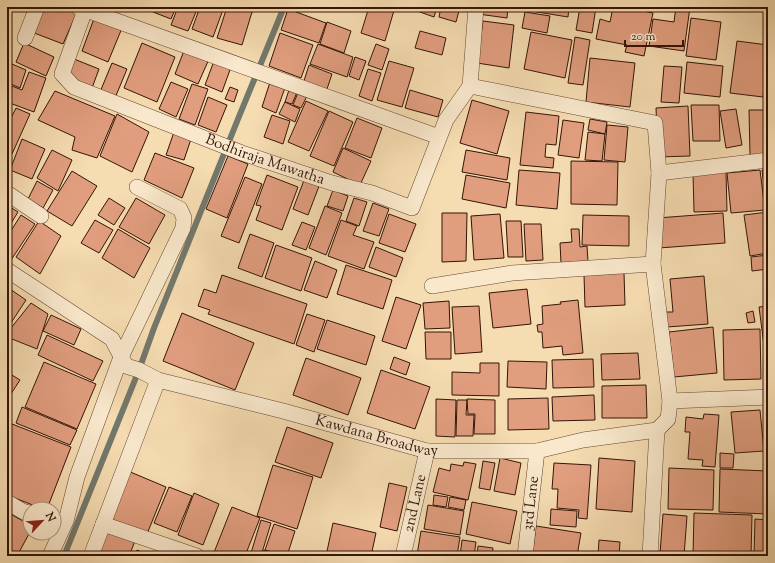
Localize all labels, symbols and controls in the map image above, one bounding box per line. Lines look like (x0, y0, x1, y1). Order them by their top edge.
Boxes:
scale bar (625, 22, 683, 48)
text: 20 m (631, 28, 656, 46)
street label: Bodhiraja Mawatha (202, 129, 327, 190)
street label: Kawdana Broadway (313, 410, 438, 462)
street label: 2nd Lane (398, 472, 432, 535)
street label: 3rd Lane (517, 475, 545, 532)
north arrow (22, 501, 62, 541)
text: N (41, 509, 59, 525)

